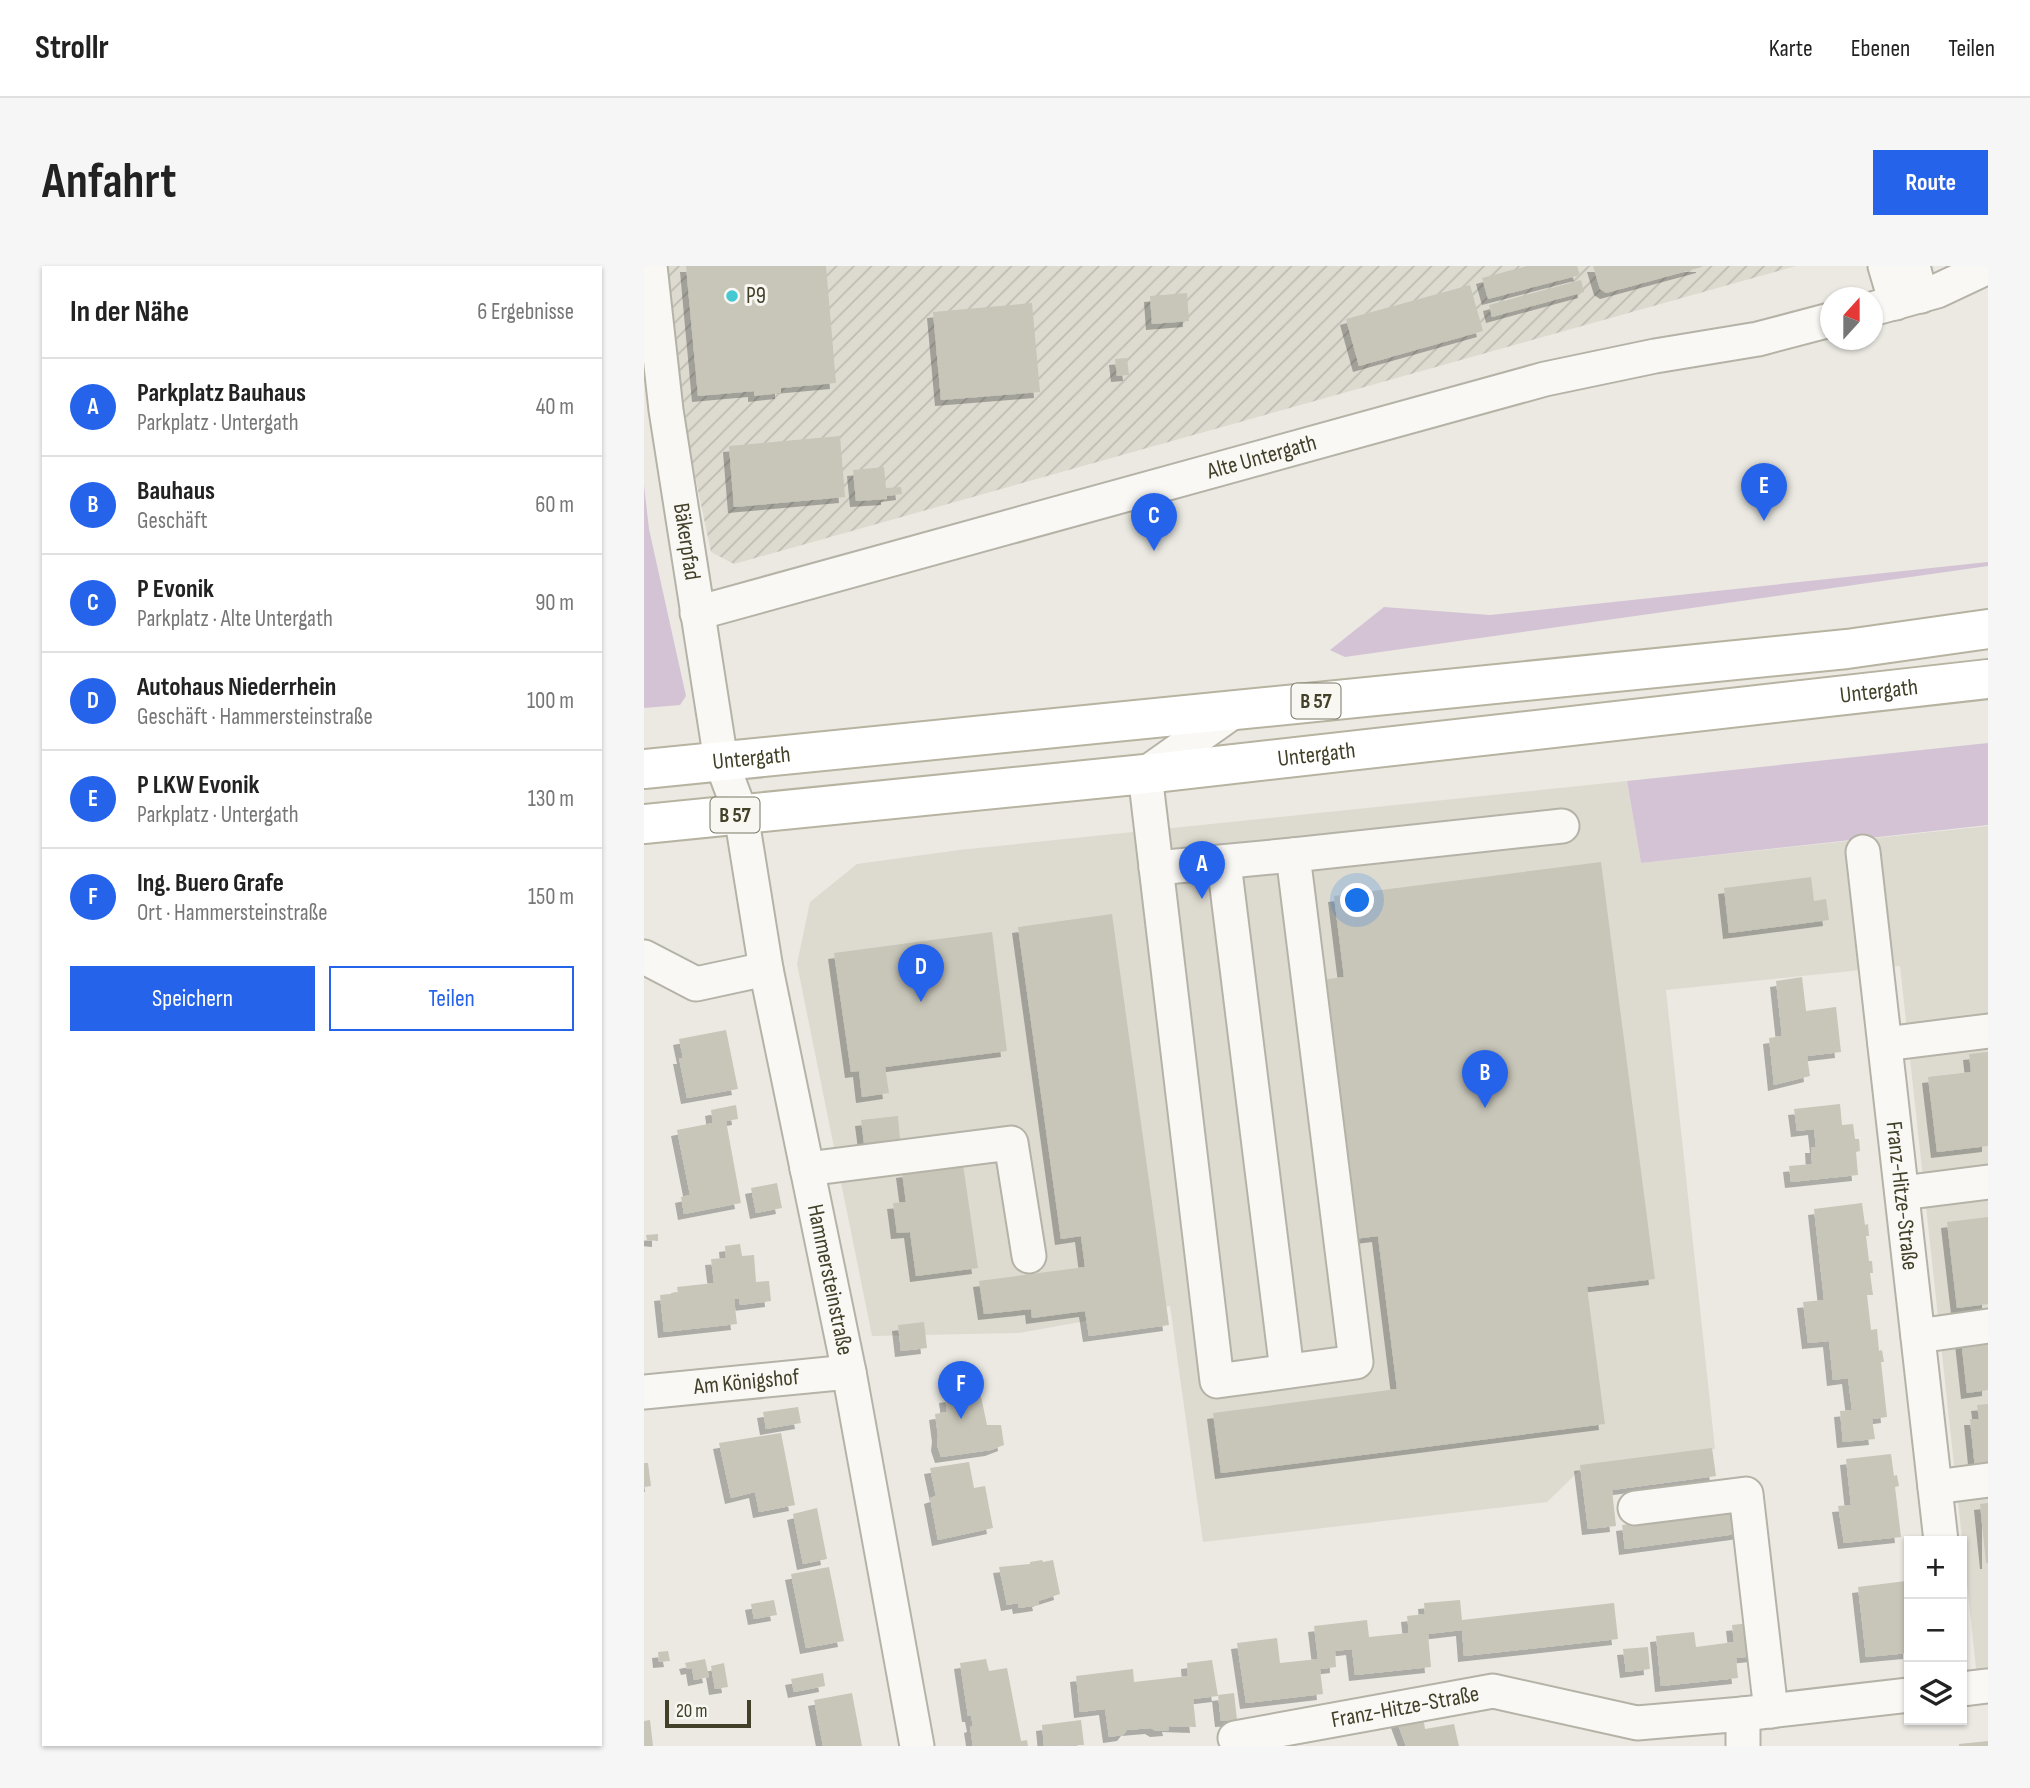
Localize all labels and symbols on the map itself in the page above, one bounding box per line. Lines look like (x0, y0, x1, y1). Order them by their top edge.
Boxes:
place label: P9 (746, 282, 766, 310)
north arrow (1820, 287, 1883, 350)
marker: P9 (724, 288, 740, 304)
street label: Alte Untergath (1203, 429, 1320, 486)
pin: E (1741, 463, 1787, 521)
pin: C (1131, 493, 1177, 551)
street label: Bäkerpfad (667, 501, 706, 582)
street label: Untergath (1838, 673, 1919, 710)
road number: B 57 (1292, 684, 1340, 718)
street label: Untergath (1276, 736, 1357, 773)
street label: Untergath (711, 740, 792, 776)
road number: B 57 (710, 798, 760, 832)
pin: A (1179, 841, 1225, 899)
your location (1340, 883, 1374, 917)
pin: D (898, 944, 944, 1002)
pin: B (1462, 1050, 1508, 1108)
street label: Franz-Hitze-Straße (1880, 1120, 1924, 1272)
street label: Hammersteinstraße (801, 1202, 859, 1358)
pin: F (938, 1361, 984, 1419)
street label: Am Königshof (691, 1363, 801, 1401)
street label: Franz-Hitze-Straße (1329, 1680, 1481, 1734)
scale bar (665, 1697, 751, 1729)

